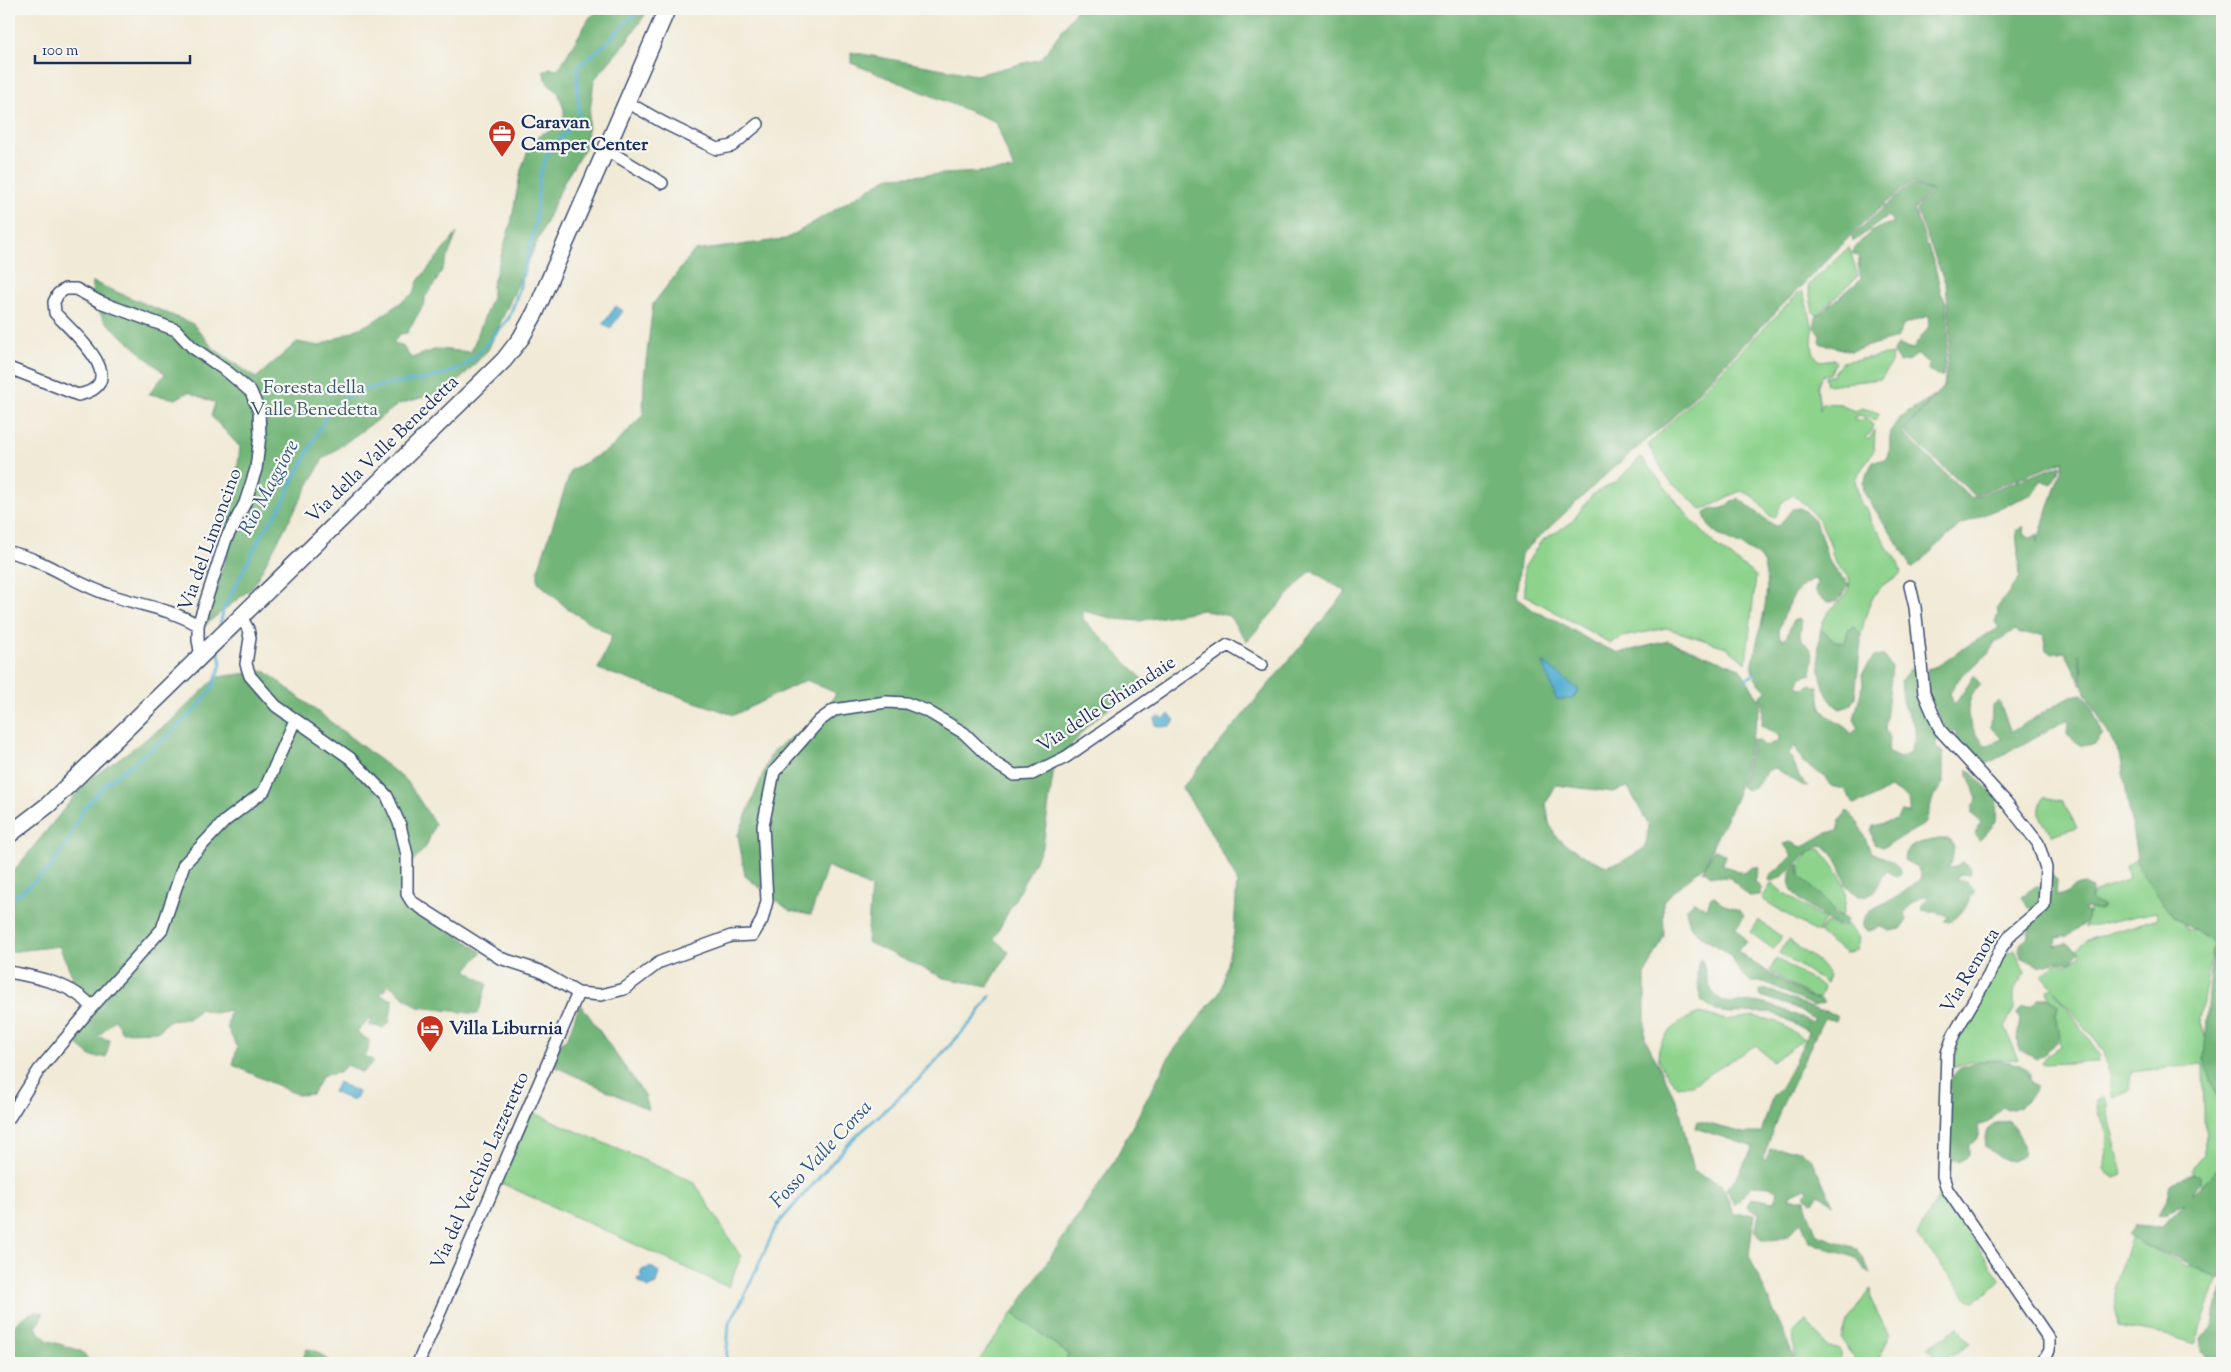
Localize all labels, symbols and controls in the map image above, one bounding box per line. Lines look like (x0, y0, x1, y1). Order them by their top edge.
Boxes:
scale bar (35, 32, 190, 64)
text: 100 m (42, 41, 79, 62)
place label: Caravan Camper Center (521, 110, 649, 159)
office icon: Caravan Camper Center (487, 119, 517, 158)
street label: Via della Valle Benedetta (301, 370, 466, 530)
park label: Foresta della Valle Benedetta (250, 375, 378, 424)
water label: Rio Maggiore (233, 435, 307, 541)
street label: Via del Limoncino (173, 465, 249, 615)
street label: Via delle Ghiandaie (1032, 650, 1182, 760)
street label: Via Remota (1935, 923, 2007, 1019)
hotel icon: Villa Liburnia (415, 1014, 445, 1053)
place label: Villa Liburnia (449, 1016, 563, 1043)
street label: Via del Vecchio Lazzeretto (425, 1068, 537, 1274)
water label: Fosso Valle Corsa (764, 1095, 880, 1215)

